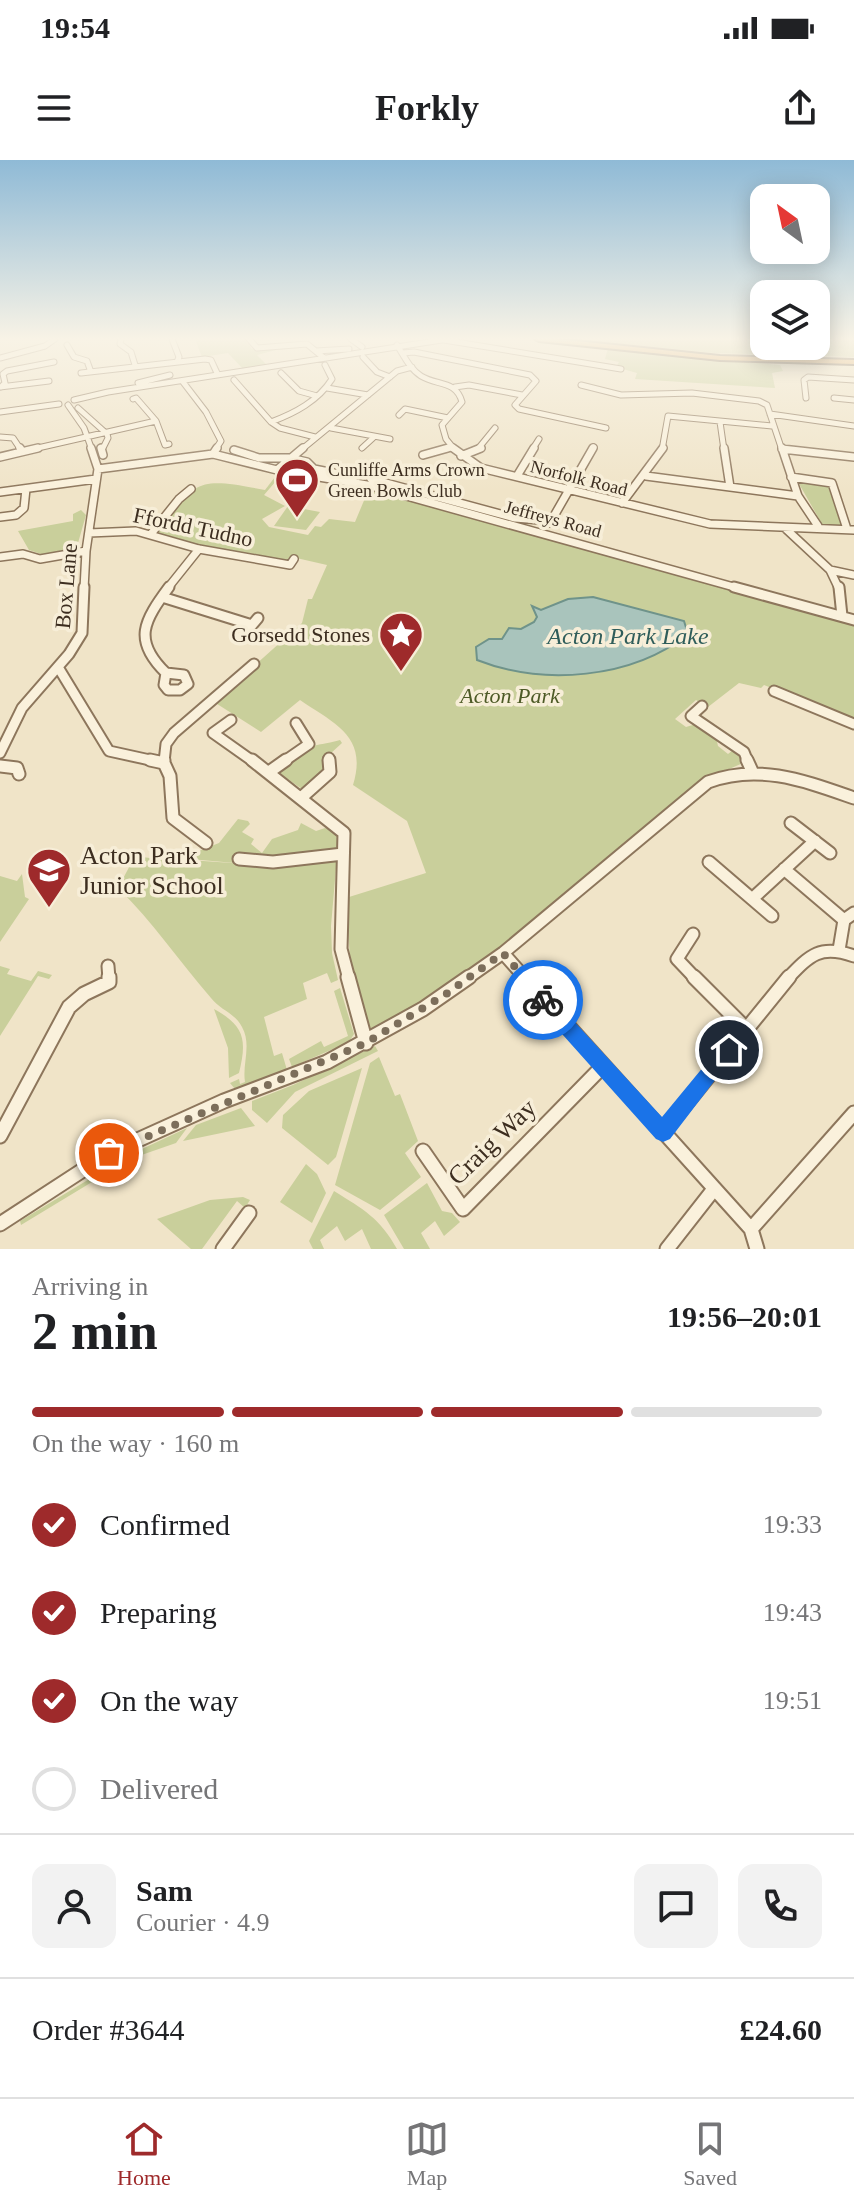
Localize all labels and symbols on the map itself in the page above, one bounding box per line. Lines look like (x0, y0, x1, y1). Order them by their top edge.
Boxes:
north arrow (750, 184, 830, 264)
sports icon: Cunliffe Arms Crown Green Bowls Club (273, 456, 321, 519)
street label: Norfolk Road (528, 456, 630, 500)
place label: Cunliffe Arms Crown Green Bowls Club (328, 460, 485, 501)
street label: Jeffreys Road (503, 497, 603, 541)
street label: Ffordd Tudno (131, 502, 255, 552)
street label: Box Lane (50, 542, 82, 630)
place icon: Gorsedd Stones (377, 610, 425, 673)
place label: Gorsedd Stones (231, 622, 370, 647)
water label: Acton Park Lake (545, 623, 709, 649)
park label: Acton Park (458, 683, 561, 708)
place label: Acton Park Junior School (80, 841, 224, 900)
school or university icon: Acton Park Junior School (25, 846, 73, 909)
courier (503, 960, 583, 1040)
pin (695, 1016, 763, 1084)
street label: Craig Way (442, 1093, 542, 1191)
pin (75, 1119, 143, 1187)

